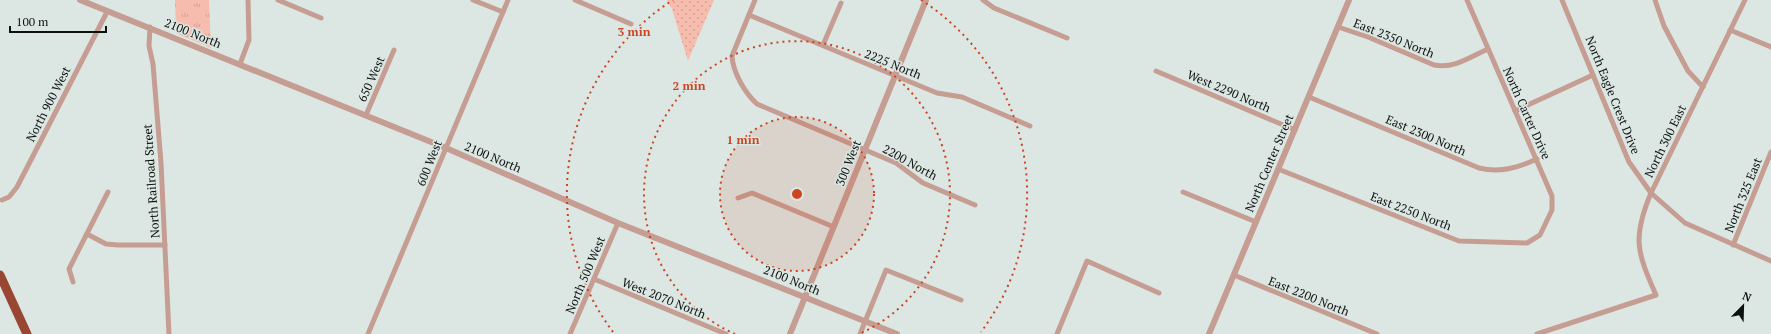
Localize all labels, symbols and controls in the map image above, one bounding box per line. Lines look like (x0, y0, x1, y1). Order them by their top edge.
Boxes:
scale bar (10, 8, 106, 34)
text: 100 m (16, 14, 49, 29)
street label: 2100 North (162, 15, 224, 51)
street label: East 2350 North (1351, 15, 1437, 61)
text: 3 min (618, 24, 651, 39)
street label: North Eagle Crest Drive (1582, 34, 1644, 156)
street label: 2225 North (862, 46, 924, 82)
street label: 650 West (354, 53, 388, 104)
street label: North 900 West (23, 63, 74, 144)
street label: North Carter Drive (1500, 65, 1554, 161)
street label: West 2290 North (1185, 67, 1273, 115)
text: 2 min (673, 78, 706, 93)
street label: North 300 East (1641, 102, 1689, 180)
street label: North Center Street (1242, 111, 1297, 214)
street label: East 2300 North (1384, 111, 1468, 159)
street label: North Railroad Street (139, 123, 162, 239)
text: 1 min (727, 132, 760, 147)
street label: 600 West (413, 137, 445, 188)
street label: 300 West (832, 137, 864, 188)
street label: 2100 North (462, 138, 524, 176)
street label: 2200 North (880, 141, 940, 183)
street label: North 325 East (1721, 155, 1765, 235)
centre of rings (790, 187, 804, 201)
street label: East 2250 North (1368, 189, 1454, 233)
street label: North 500 West (562, 234, 608, 316)
street label: 2100 North (761, 262, 823, 298)
street label: East 2200 North (1266, 273, 1352, 319)
street label: West 2070 North (620, 274, 708, 322)
north arrow (1723, 286, 1763, 326)
text: N (1740, 289, 1754, 305)

